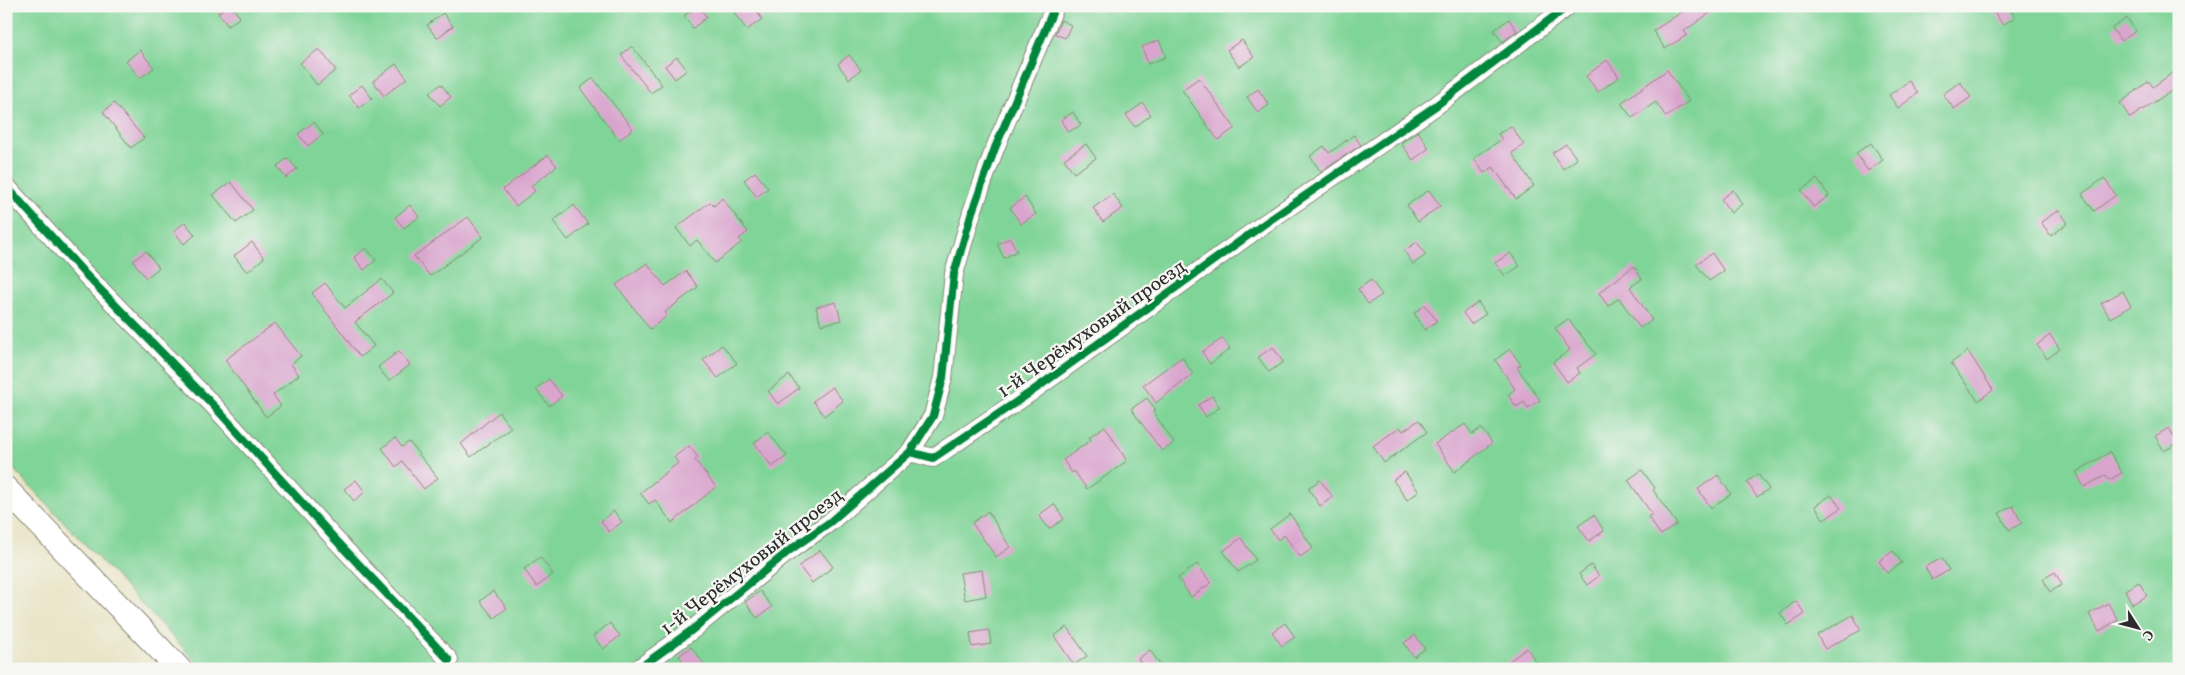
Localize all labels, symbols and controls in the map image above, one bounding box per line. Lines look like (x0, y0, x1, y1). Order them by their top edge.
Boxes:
street label: 1-й Черёмуховый проезд (992, 254, 1192, 406)
street label: 1-й Черёмуховый проезд (655, 482, 849, 643)
north arrow (2112, 602, 2162, 652)
text: С (2137, 626, 2158, 644)

